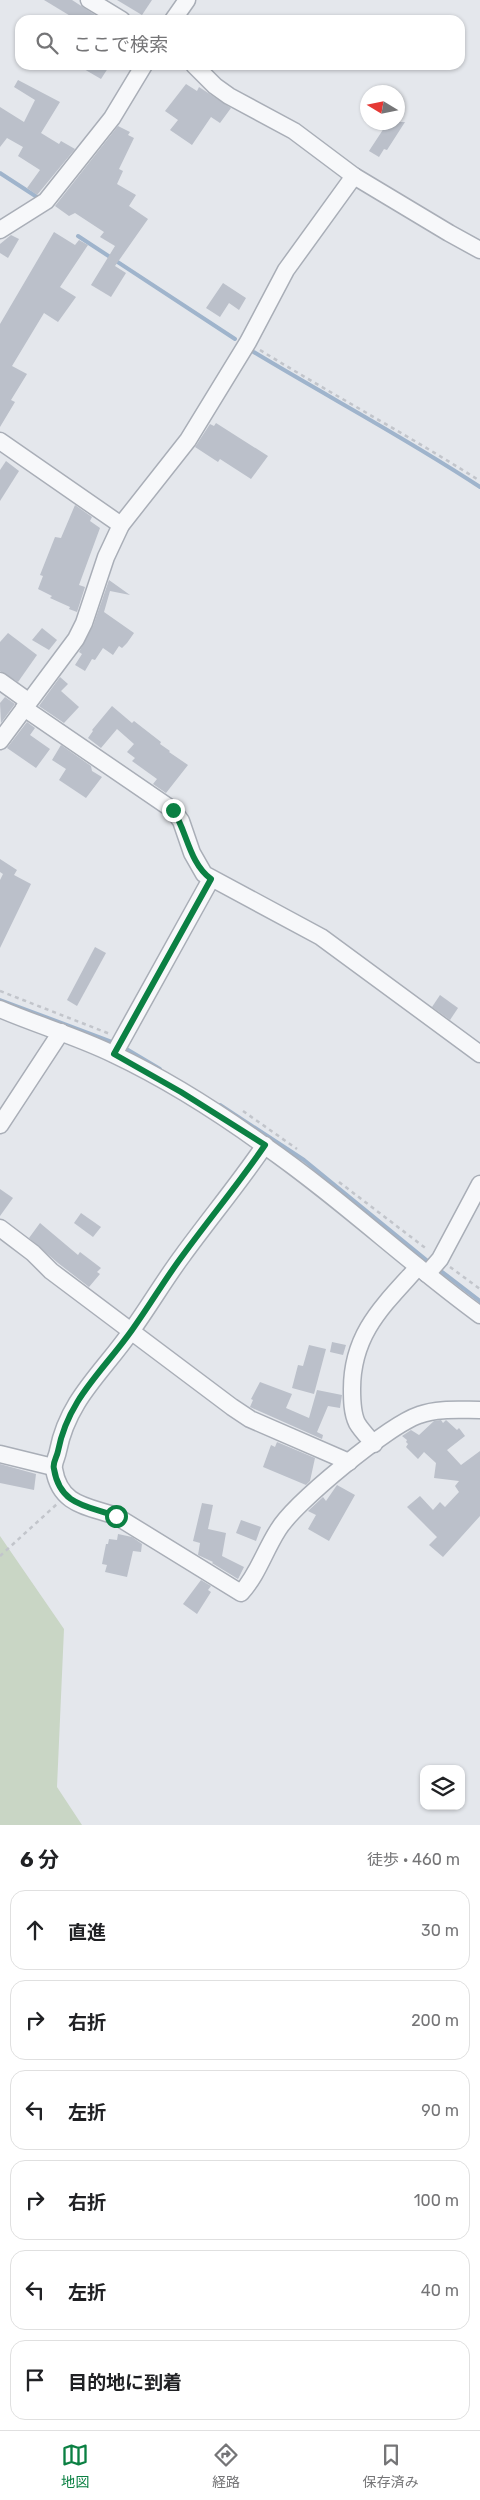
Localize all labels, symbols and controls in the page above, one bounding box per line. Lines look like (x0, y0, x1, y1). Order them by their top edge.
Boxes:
search box (15, 15, 465, 70)
icon: search (33, 29, 61, 57)
text: ここで検索 (73, 33, 168, 56)
north arrow (360, 85, 405, 130)
route end (162, 799, 185, 822)
route start (105, 1505, 128, 1528)
map controls (420, 1765, 465, 1810)
button: layers (420, 1765, 465, 1810)
text: 6 分 (20, 1847, 59, 1872)
text: 徒歩 · 460 m (367, 1850, 460, 1869)
icon: ahead (21, 1916, 49, 1944)
text: 直進 (68, 1921, 106, 1944)
text: 30 m (421, 1921, 459, 1940)
icon: right (21, 2006, 49, 2034)
text: 右折 (68, 2011, 106, 2034)
text: 200 m (411, 2011, 459, 2030)
icon: left (21, 2096, 49, 2124)
text: 左折 (68, 2101, 106, 2124)
text: 90 m (421, 2101, 459, 2120)
icon: right (21, 2186, 49, 2214)
text: 右折 (68, 2191, 106, 2214)
text: 100 m (414, 2191, 459, 2210)
icon: left (21, 2276, 49, 2304)
text: 左折 (68, 2281, 106, 2304)
text: 40 m (421, 2281, 459, 2300)
icon: arrive (21, 2366, 49, 2394)
text: 目的地に到着 (68, 2371, 182, 2394)
tab: 地図 (61, 2441, 89, 2491)
tab: 経路 (212, 2441, 240, 2491)
tab: 保存済み (363, 2441, 419, 2491)

